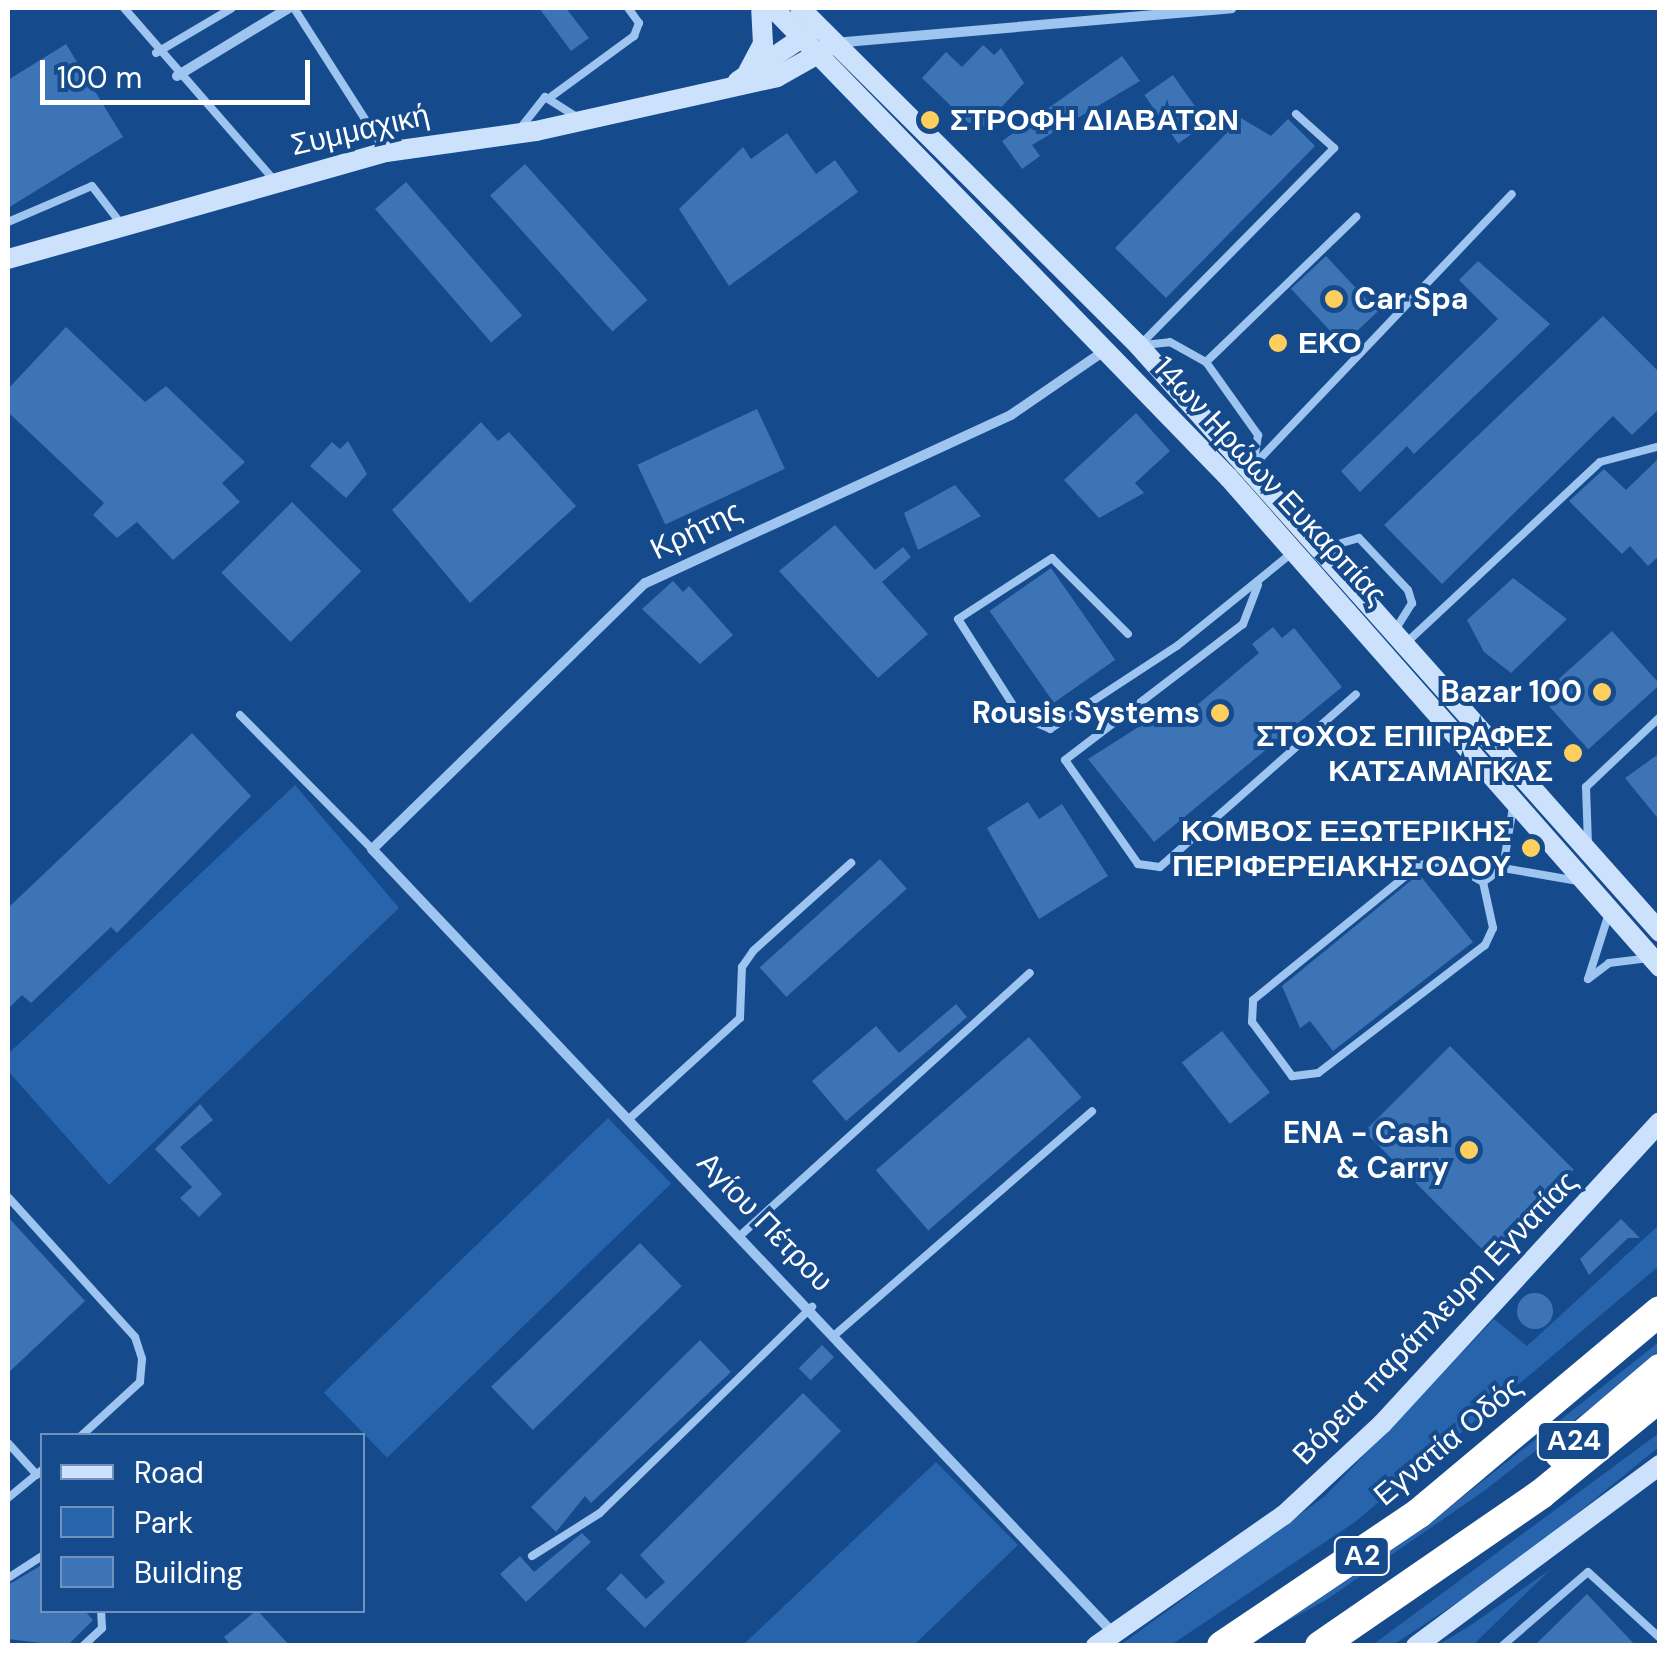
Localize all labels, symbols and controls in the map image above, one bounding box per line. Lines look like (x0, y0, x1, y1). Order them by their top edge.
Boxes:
scale bar (45, 40, 315, 102)
text: 100 m (57, 58, 142, 97)
street label: Συμμαχική (287, 97, 433, 163)
place label: ΣΤΡΟΦΗ ΔΙΑΒΑΤΩΝ (950, 102, 1239, 138)
marker: ΣΤΡΟΦΗ ΔΙΑΒΑΤΩΝ (919, 109, 941, 131)
place label: Car Spa (1354, 281, 1468, 317)
marker: Car Spa (1323, 288, 1345, 310)
place label: ΕΚΟ (1298, 325, 1362, 361)
marker: ΕΚΟ (1267, 332, 1289, 354)
street label: 14ων Ηρώων Ευκαρπίας (1146, 350, 1394, 612)
street label: Κρήτης (645, 493, 747, 567)
place label: Bazar 100 (1441, 674, 1582, 710)
marker: Bazar 100 (1591, 681, 1613, 703)
place label: Rousis Systems (972, 695, 1200, 731)
marker: Rousis Systems (1209, 702, 1231, 724)
place label: ΣΤΟΧΟΣ ΕΠΙΓΡΑΦΕΣ ΚΑΤΣΑΜΑΓΚΑΣ (1256, 718, 1553, 788)
marker: ΣΤΟΧΟΣ ΕΠΙΓΡΑΦΕΣ ΚΑΤΣΑΜΑΓΚΑΣ (1562, 742, 1584, 764)
place label: ΚΟΜΒΟΣ ΕΞΩΤΕΡΙΚΗΣ ΠΕΡΙΦΕΡΕΙΑΚΗΣ ΟΔΟΥ (1172, 813, 1511, 884)
marker: ΚΟΜΒΟΣ ΕΞΩΤΕΡΙΚΗΣ ΠΕΡΙΦΕΡΕΙΑΚΗΣ ΟΔΟΥ (1520, 837, 1542, 859)
place label: ENA - Cash & Carry (1283, 1115, 1449, 1186)
marker: ENA - Cash & Carry (1458, 1139, 1480, 1161)
street label: Αγίου Πέτρου (690, 1145, 840, 1299)
street label: Βόρεια παράπλευρη Εγνατίας (1285, 1164, 1585, 1472)
street label: Εγνατία Οδός (1367, 1369, 1529, 1513)
road number: Α24 (1536, 1418, 1612, 1464)
legend (40, 1433, 365, 1613)
text: Road (134, 1453, 204, 1492)
text: Park (134, 1503, 193, 1542)
road number: Α2 (1332, 1533, 1392, 1579)
text: Building (134, 1553, 243, 1592)

